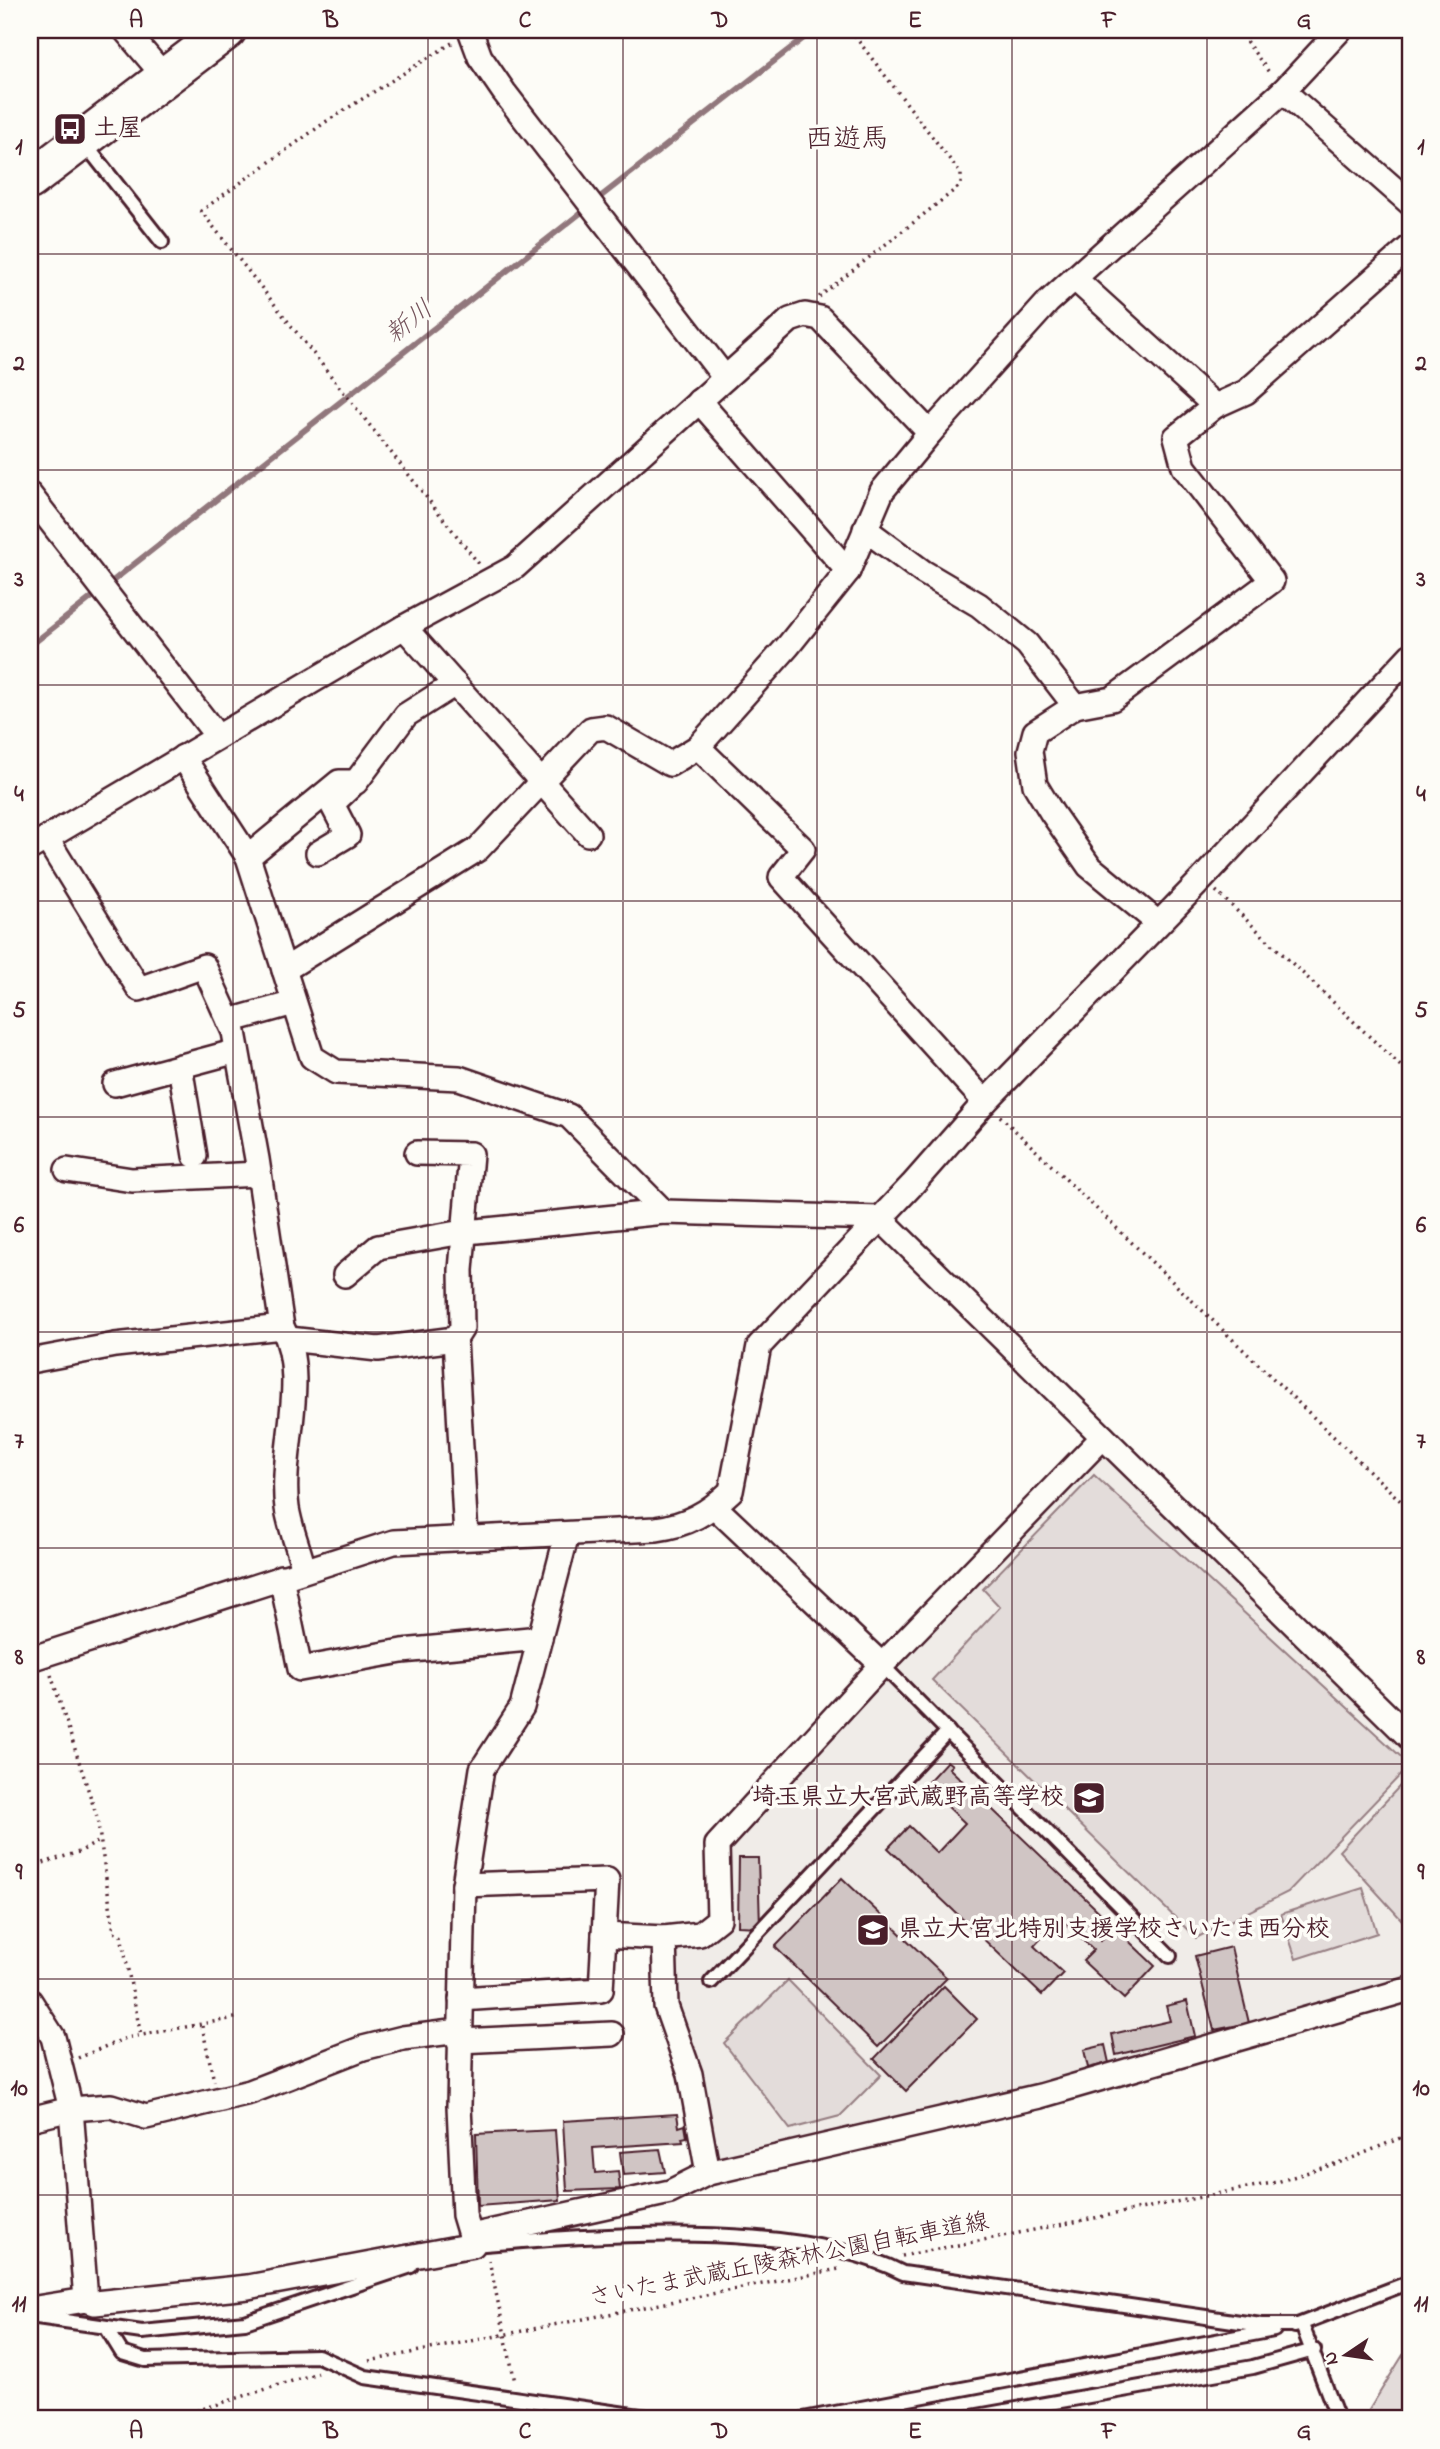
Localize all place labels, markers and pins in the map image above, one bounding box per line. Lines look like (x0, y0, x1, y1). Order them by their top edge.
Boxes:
bus stop icon: 土屋 (51, 110, 89, 148)
place label: 土屋 (94, 112, 142, 147)
school or university icon: 埼玉県立大宮武蔵野高等学校 (1070, 1779, 1108, 1817)
place label: 埼玉県立大宮武蔵野高等学校 (752, 1781, 1064, 1816)
school or university icon: 県立大宮北特別支援学校さいたま西分校 (854, 1911, 892, 1949)
place label: 県立大宮北特別支援学校さいたま西分校 (898, 1913, 1330, 1948)

